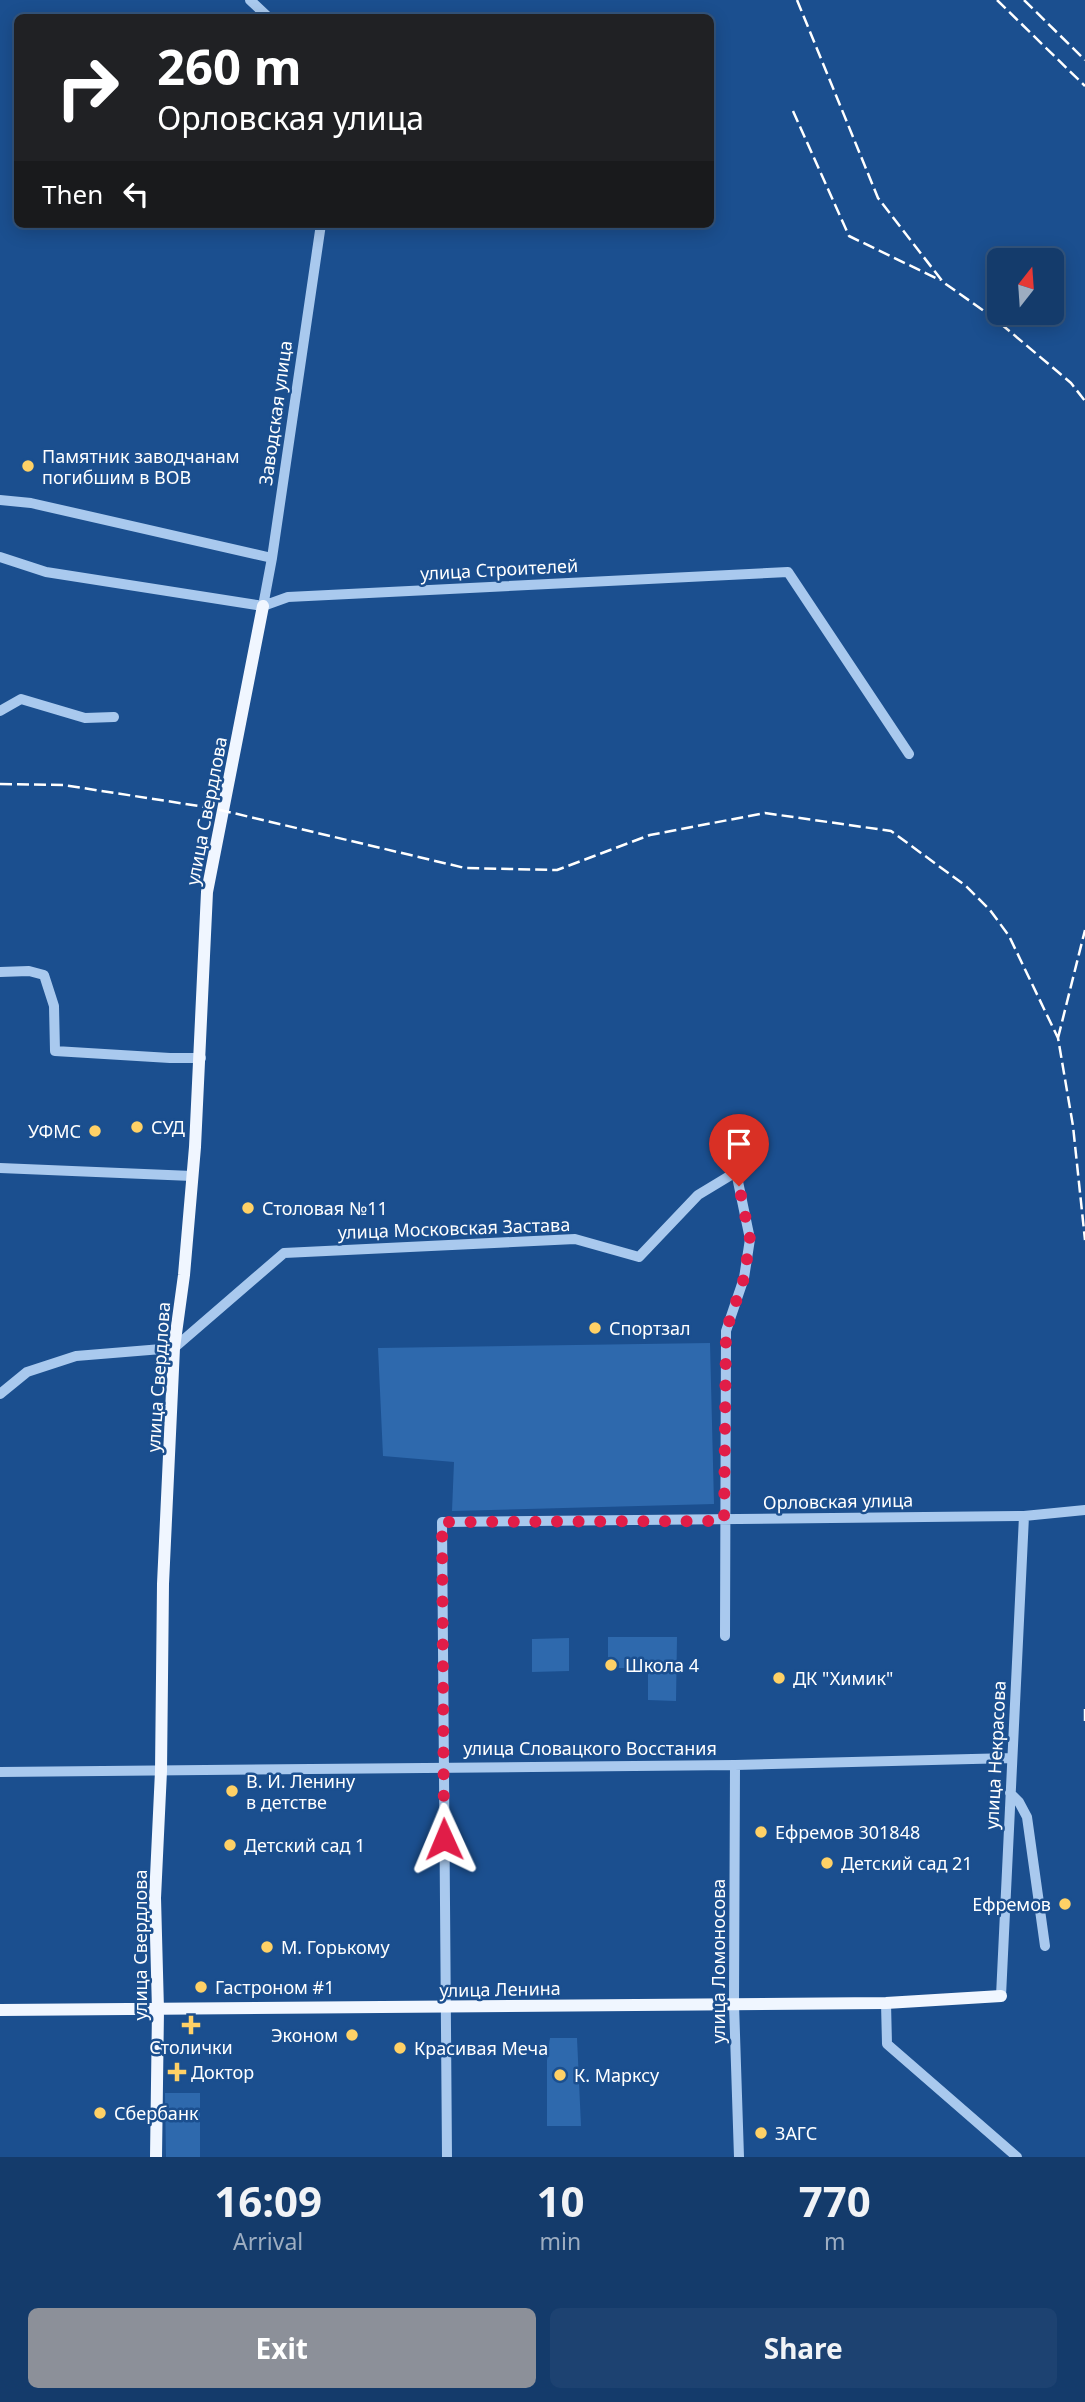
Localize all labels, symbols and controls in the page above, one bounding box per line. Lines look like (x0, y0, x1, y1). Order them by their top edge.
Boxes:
text: 260 m (157, 33, 302, 99)
icon: right (42, 42, 133, 133)
text: Орловская улица (157, 96, 424, 139)
icon: left (117, 175, 155, 213)
text: Then (42, 176, 103, 212)
north arrow (987, 248, 1064, 326)
map controls (987, 248, 1064, 325)
street label: Заводская улица (253, 339, 297, 487)
place label: Памятник заводчанам погибшим в ВОВ (42, 444, 240, 489)
marker: Памятник заводчанам погибшим в ВОВ (20, 458, 36, 474)
street label: улица Строителей (419, 553, 579, 585)
street label: улица Свердлова (180, 735, 232, 887)
pin (709, 1114, 769, 1186)
place label: СУД (151, 1115, 185, 1139)
place label: УФМС (28, 1119, 81, 1143)
marker: СУД (129, 1119, 145, 1135)
marker: УФМС (87, 1123, 103, 1139)
icon: arrive (720, 1125, 758, 1163)
place label: Столовая №11 (262, 1196, 388, 1220)
marker: Столовая №11 (240, 1200, 256, 1216)
street label: улица Московская Застава (337, 1212, 571, 1244)
street label: улица Свердлова (141, 1301, 175, 1453)
place label: Спортзал (609, 1316, 691, 1340)
marker: Спортзал (587, 1320, 603, 1336)
street label: Орловская улица (763, 1488, 913, 1514)
place label: Школа 4 (625, 1653, 699, 1677)
marker: Школа 4 (603, 1657, 619, 1673)
place label: ДК "Химик" (793, 1666, 893, 1690)
marker: ДК "Химик" (771, 1670, 787, 1686)
street label: улица Некрасова (979, 1680, 1011, 1830)
street label: улица Словацкого Восстания (463, 1736, 717, 1760)
place label: В. И. Ленину в детстве (246, 1769, 356, 1814)
marker: В. И. Ленину в детстве (224, 1783, 240, 1799)
position arrow (407, 1802, 481, 1876)
place label: Ефремов 301848 (775, 1820, 920, 1844)
marker: Ефремов 301848 (753, 1824, 769, 1840)
place label: Детский сад 1 (244, 1833, 365, 1857)
marker: Детский сад 1 (222, 1837, 238, 1853)
place label: Детский сад 21 (841, 1851, 973, 1875)
marker: Детский сад 21 (819, 1855, 835, 1871)
street label: улица Свердлова (128, 1870, 152, 2020)
street label: улица Ломоносова (706, 1879, 730, 2043)
place label: Ефремов (972, 1892, 1051, 1916)
marker: Ефремов (1057, 1896, 1073, 1912)
place label: М. Горькому (281, 1935, 390, 1959)
marker: М. Горькому (259, 1939, 275, 1955)
place label: Гастроном #1 (215, 1975, 335, 1999)
street label: улица Ленина (439, 1976, 561, 2002)
marker: Гастроном #1 (193, 1979, 209, 1995)
marker: Столички (183, 2017, 199, 2033)
place label: Эконом (271, 2023, 338, 2047)
marker: Эконом (344, 2027, 360, 2043)
place label: Столички (149, 2035, 233, 2059)
place label: Красивая Меча (414, 2036, 548, 2060)
marker: Красивая Меча (392, 2040, 408, 2056)
place label: Доктор (191, 2060, 254, 2084)
place label: К. Марксу (574, 2063, 660, 2087)
marker: Доктор (169, 2064, 185, 2080)
marker: К. Марксу (552, 2067, 568, 2083)
place label: Сбербанк (114, 2101, 199, 2125)
marker: Сбербанк (92, 2105, 108, 2121)
place label: ЗАГС (775, 2121, 817, 2145)
marker: ЗАГС (753, 2125, 769, 2141)
text: 16:09 (214, 2172, 322, 2229)
text: 10 (536, 2172, 584, 2229)
text: 770 (799, 2172, 871, 2229)
text: Arrival (233, 2225, 303, 2257)
text: min (540, 2225, 581, 2257)
text: m (824, 2225, 845, 2257)
button: Exit (28, 2308, 536, 2388)
button: Share (550, 2308, 1057, 2388)

